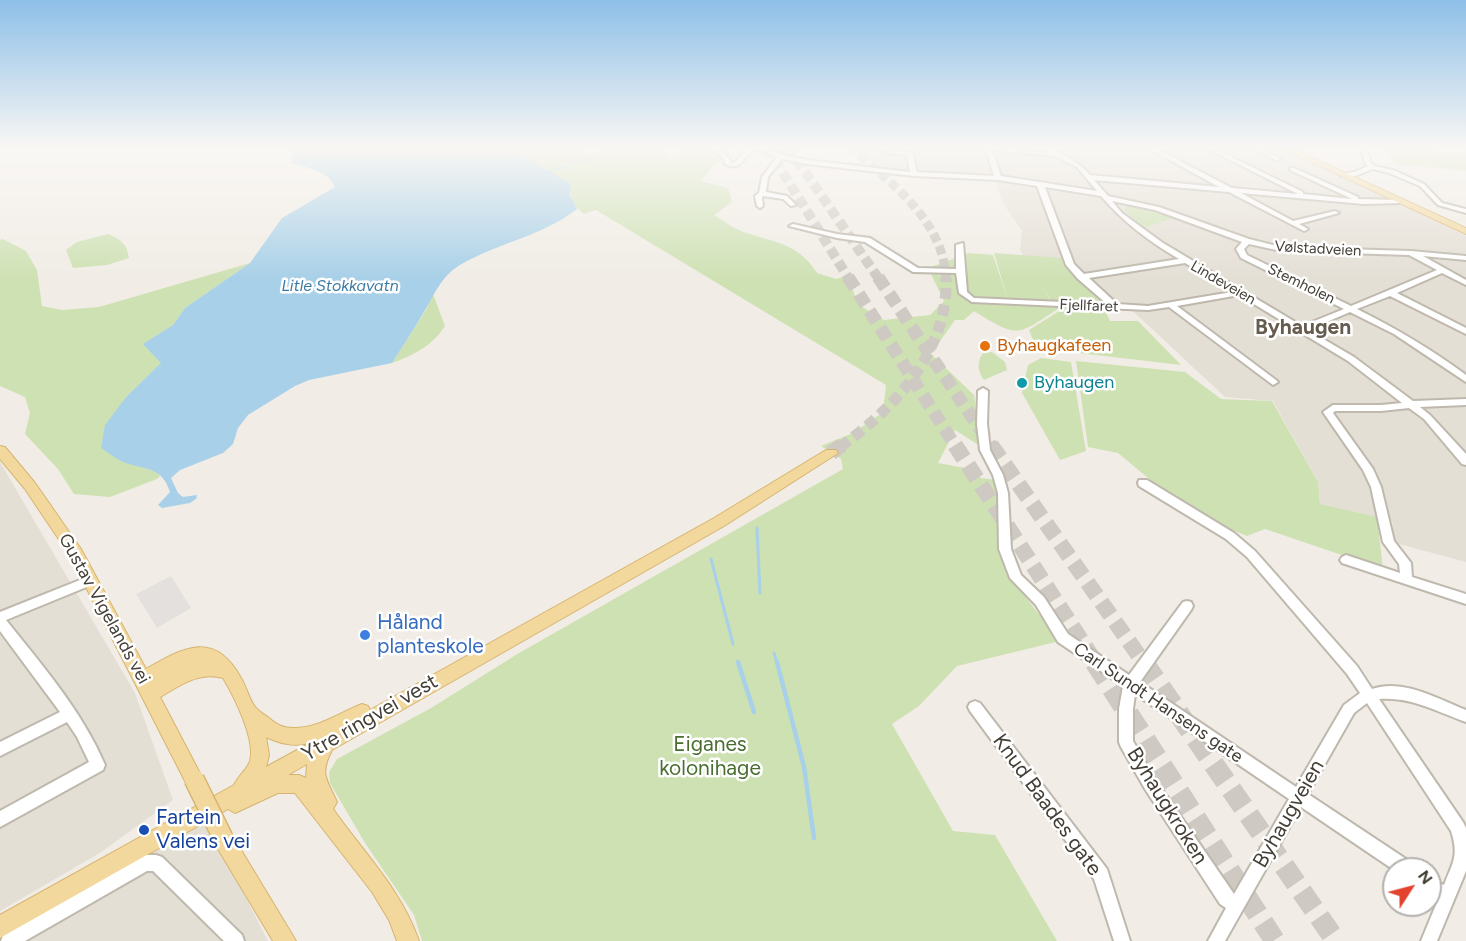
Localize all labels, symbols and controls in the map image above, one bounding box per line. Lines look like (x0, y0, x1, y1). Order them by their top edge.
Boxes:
street label: Vølstadveien (1274, 238, 1362, 260)
street label: Lindeveien (1187, 257, 1259, 309)
street label: Stemholen (1264, 260, 1338, 308)
water label: Litle Stokkavatn (281, 276, 399, 296)
street label: Fjellfaret (1059, 296, 1119, 316)
district label: Byhaugen (1255, 315, 1351, 341)
place label: Byhaugkafeen (997, 335, 1111, 357)
marker: Byhaugkafeen (978, 339, 992, 353)
place label: Byhaugen (1034, 372, 1114, 394)
marker: Byhaugen (1015, 376, 1029, 390)
street label: Gustav Vigelands vei (54, 530, 154, 688)
place label: Håland planteskole (377, 610, 484, 660)
marker: Håland planteskole (358, 628, 372, 642)
street label: Carl Sundt Hansens gate (1069, 638, 1247, 768)
street label: Ytre ringvei vest (298, 669, 442, 767)
street label: Knud Baades gate (987, 729, 1107, 881)
park label: Eiganes kolonihage (659, 732, 761, 782)
street label: Byhaugkroken (1121, 743, 1213, 869)
street label: Byhaugveien (1248, 756, 1330, 872)
place label: Fartein Valens vei (156, 805, 250, 855)
marker: Fartein Valens vei (137, 823, 151, 837)
north arrow (1382, 857, 1442, 917)
text: N (1414, 867, 1437, 888)

